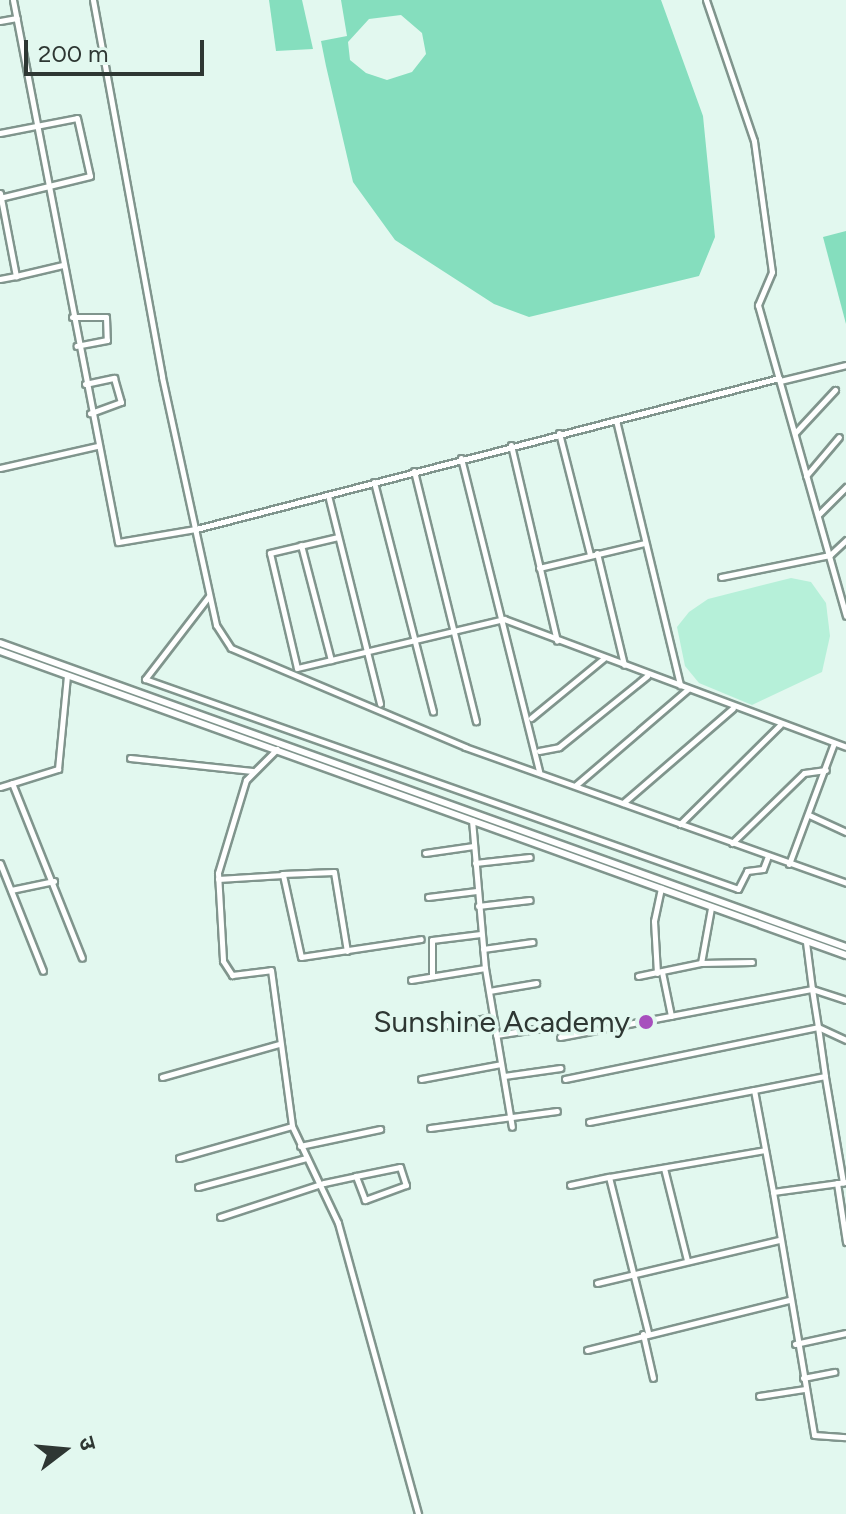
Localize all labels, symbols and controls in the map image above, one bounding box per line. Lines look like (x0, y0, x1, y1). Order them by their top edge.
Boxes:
scale bar (28, 24, 208, 74)
text: 200 m (38, 39, 109, 68)
place label: Sunshine Academy (373, 1004, 630, 1040)
marker: Sunshine Academy (637, 1013, 655, 1031)
north arrow (24, 1410, 104, 1490)
text: उ (73, 1433, 102, 1453)

